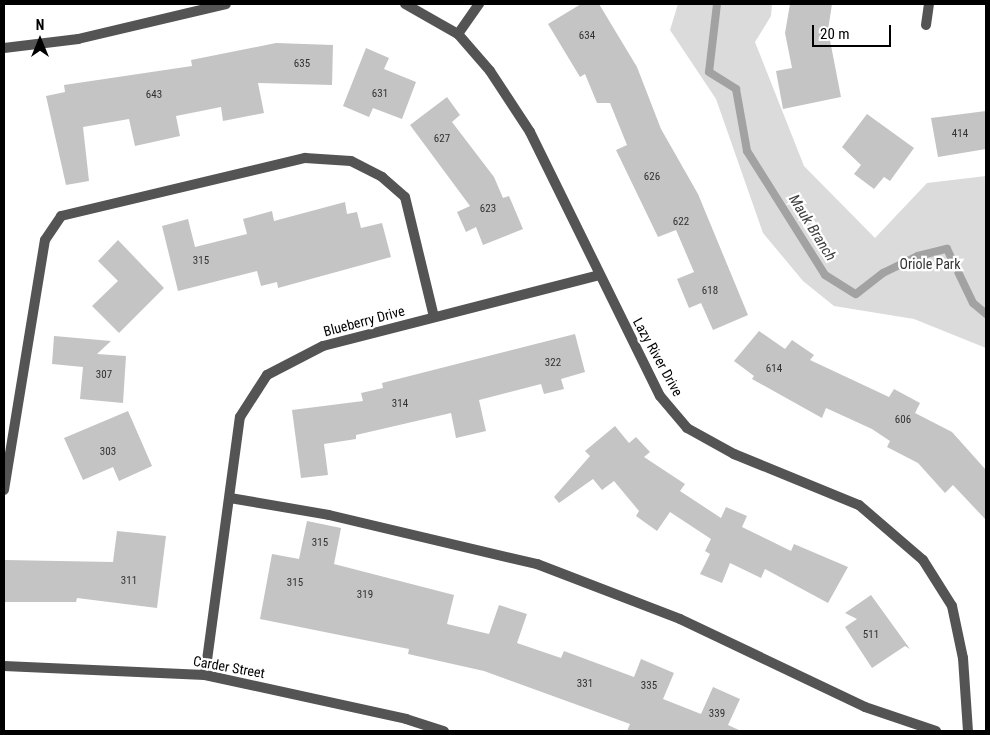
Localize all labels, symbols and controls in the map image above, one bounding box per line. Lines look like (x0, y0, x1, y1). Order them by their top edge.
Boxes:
north arrow (15, 15, 65, 65)
scale bar (815, 15, 894, 47)
text: N (36, 17, 44, 33)
text: 20 m (820, 25, 850, 43)
house number: 634 (579, 29, 595, 43)
house number: 635 (294, 57, 310, 71)
house number: 631 (372, 87, 388, 101)
house number: 643 (146, 88, 162, 102)
house number: 414 (952, 127, 968, 141)
house number: 627 (434, 132, 450, 146)
house number: 626 (644, 170, 660, 184)
water label: Mauk Branch (785, 192, 839, 264)
house number: 623 (480, 202, 496, 216)
house number: 622 (673, 215, 689, 229)
house number: 315 (193, 254, 209, 268)
park label: Oriole Park (900, 256, 960, 272)
house number: 618 (702, 284, 718, 298)
street label: Blueberry Drive (322, 302, 406, 340)
street label: Lazy River Drive (630, 315, 686, 399)
house number: 322 (545, 356, 561, 370)
house number: 614 (766, 362, 782, 376)
house number: 307 (96, 368, 112, 382)
house number: 314 (392, 397, 408, 411)
house number: 606 (895, 413, 911, 427)
house number: 303 (100, 445, 116, 459)
house number: 315 (312, 536, 328, 550)
house number: 311 (121, 574, 137, 588)
house number: 315 (287, 576, 303, 590)
house number: 319 (357, 588, 373, 602)
house number: 511 (863, 628, 879, 642)
street label: Carder Street (192, 652, 266, 682)
house number: 331 (577, 677, 593, 691)
house number: 335 (641, 679, 657, 693)
house number: 339 (709, 707, 725, 721)

